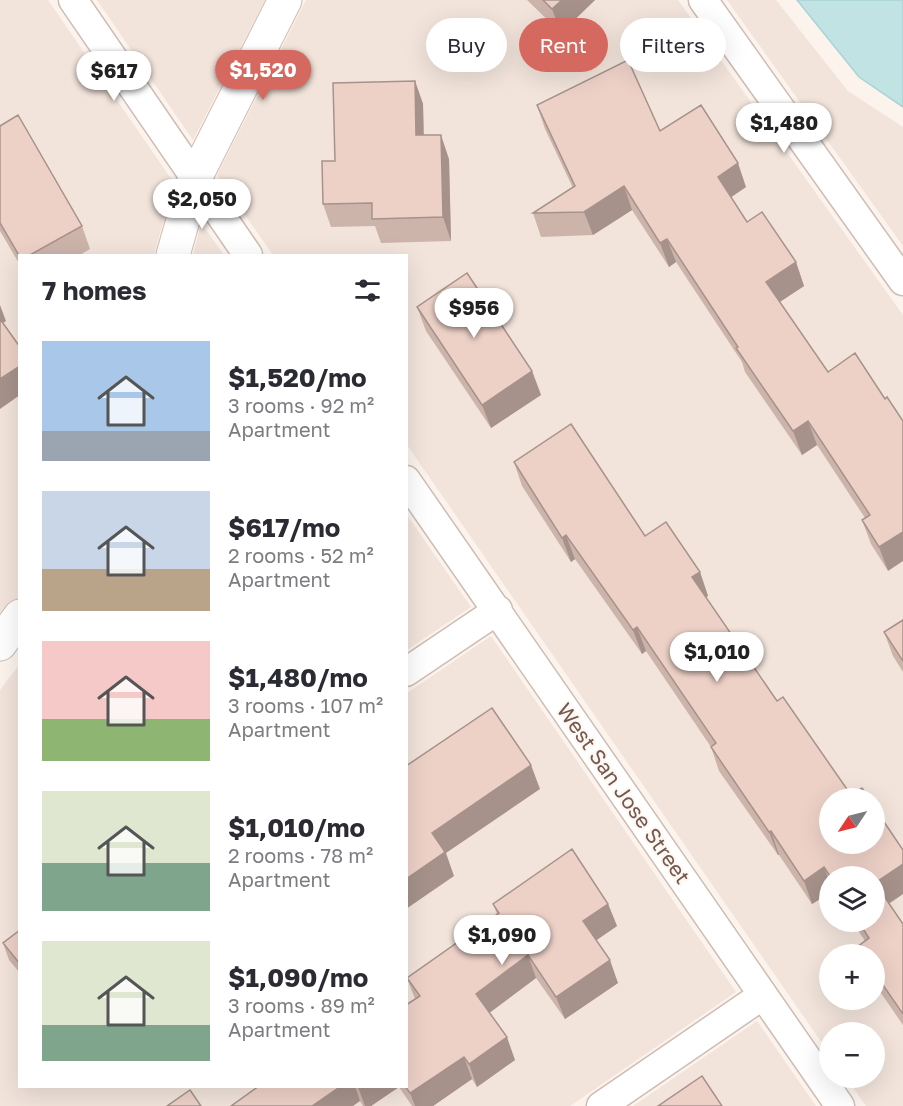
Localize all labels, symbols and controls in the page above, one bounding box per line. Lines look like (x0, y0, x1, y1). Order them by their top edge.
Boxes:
chip: Buy (426, 18, 507, 72)
chip: Rent (519, 18, 608, 72)
chip: Filters (620, 18, 726, 72)
pin: $1,520 (214, 50, 312, 101)
pin: $617 (78, 51, 150, 102)
text: $1,520 (229, 57, 297, 81)
text: $617 (90, 58, 138, 82)
pin: $1,480 (735, 103, 833, 154)
text: $1,480 (750, 110, 818, 134)
pin: $2,050 (153, 179, 251, 230)
text: $2,050 (167, 186, 237, 210)
icon: filters (351, 274, 384, 307)
text: 7 homes (42, 275, 147, 306)
pin: $956 (438, 288, 510, 339)
text: $956 (449, 295, 500, 319)
text: $1,520/mo (228, 362, 367, 393)
icon: home (90, 365, 162, 437)
text: 3 rooms · 92 m² (228, 393, 374, 417)
text: Apartment (228, 417, 331, 441)
text: $617/mo (228, 512, 340, 543)
icon: home (90, 515, 162, 587)
text: 2 rooms · 52 m² (228, 543, 374, 567)
text: Apartment (228, 567, 331, 591)
pin: $1,010 (668, 632, 766, 683)
text: $1,010 (684, 639, 750, 663)
text: $1,480/mo (228, 662, 368, 693)
icon: home (90, 665, 162, 737)
text: 3 rooms · 107 m² (228, 693, 383, 717)
street label: West San Jose Street (552, 698, 696, 888)
text: Apartment (228, 717, 331, 741)
north arrow (819, 788, 885, 854)
map controls (819, 788, 885, 1088)
text: $1,010/mo (228, 812, 365, 843)
icon: home (90, 815, 162, 887)
text: 2 rooms · 78 m² (228, 843, 373, 867)
button: layers (819, 866, 885, 932)
text: Apartment (228, 867, 331, 891)
pin: $1,090 (453, 915, 551, 966)
text: $1,090 (468, 922, 536, 946)
button: + (819, 944, 885, 1010)
text: $1,090/mo (228, 962, 368, 993)
icon: home (90, 965, 162, 1037)
text: 3 rooms · 89 m² (228, 993, 375, 1017)
text: Apartment (228, 1017, 331, 1041)
button: − (819, 1022, 885, 1088)

